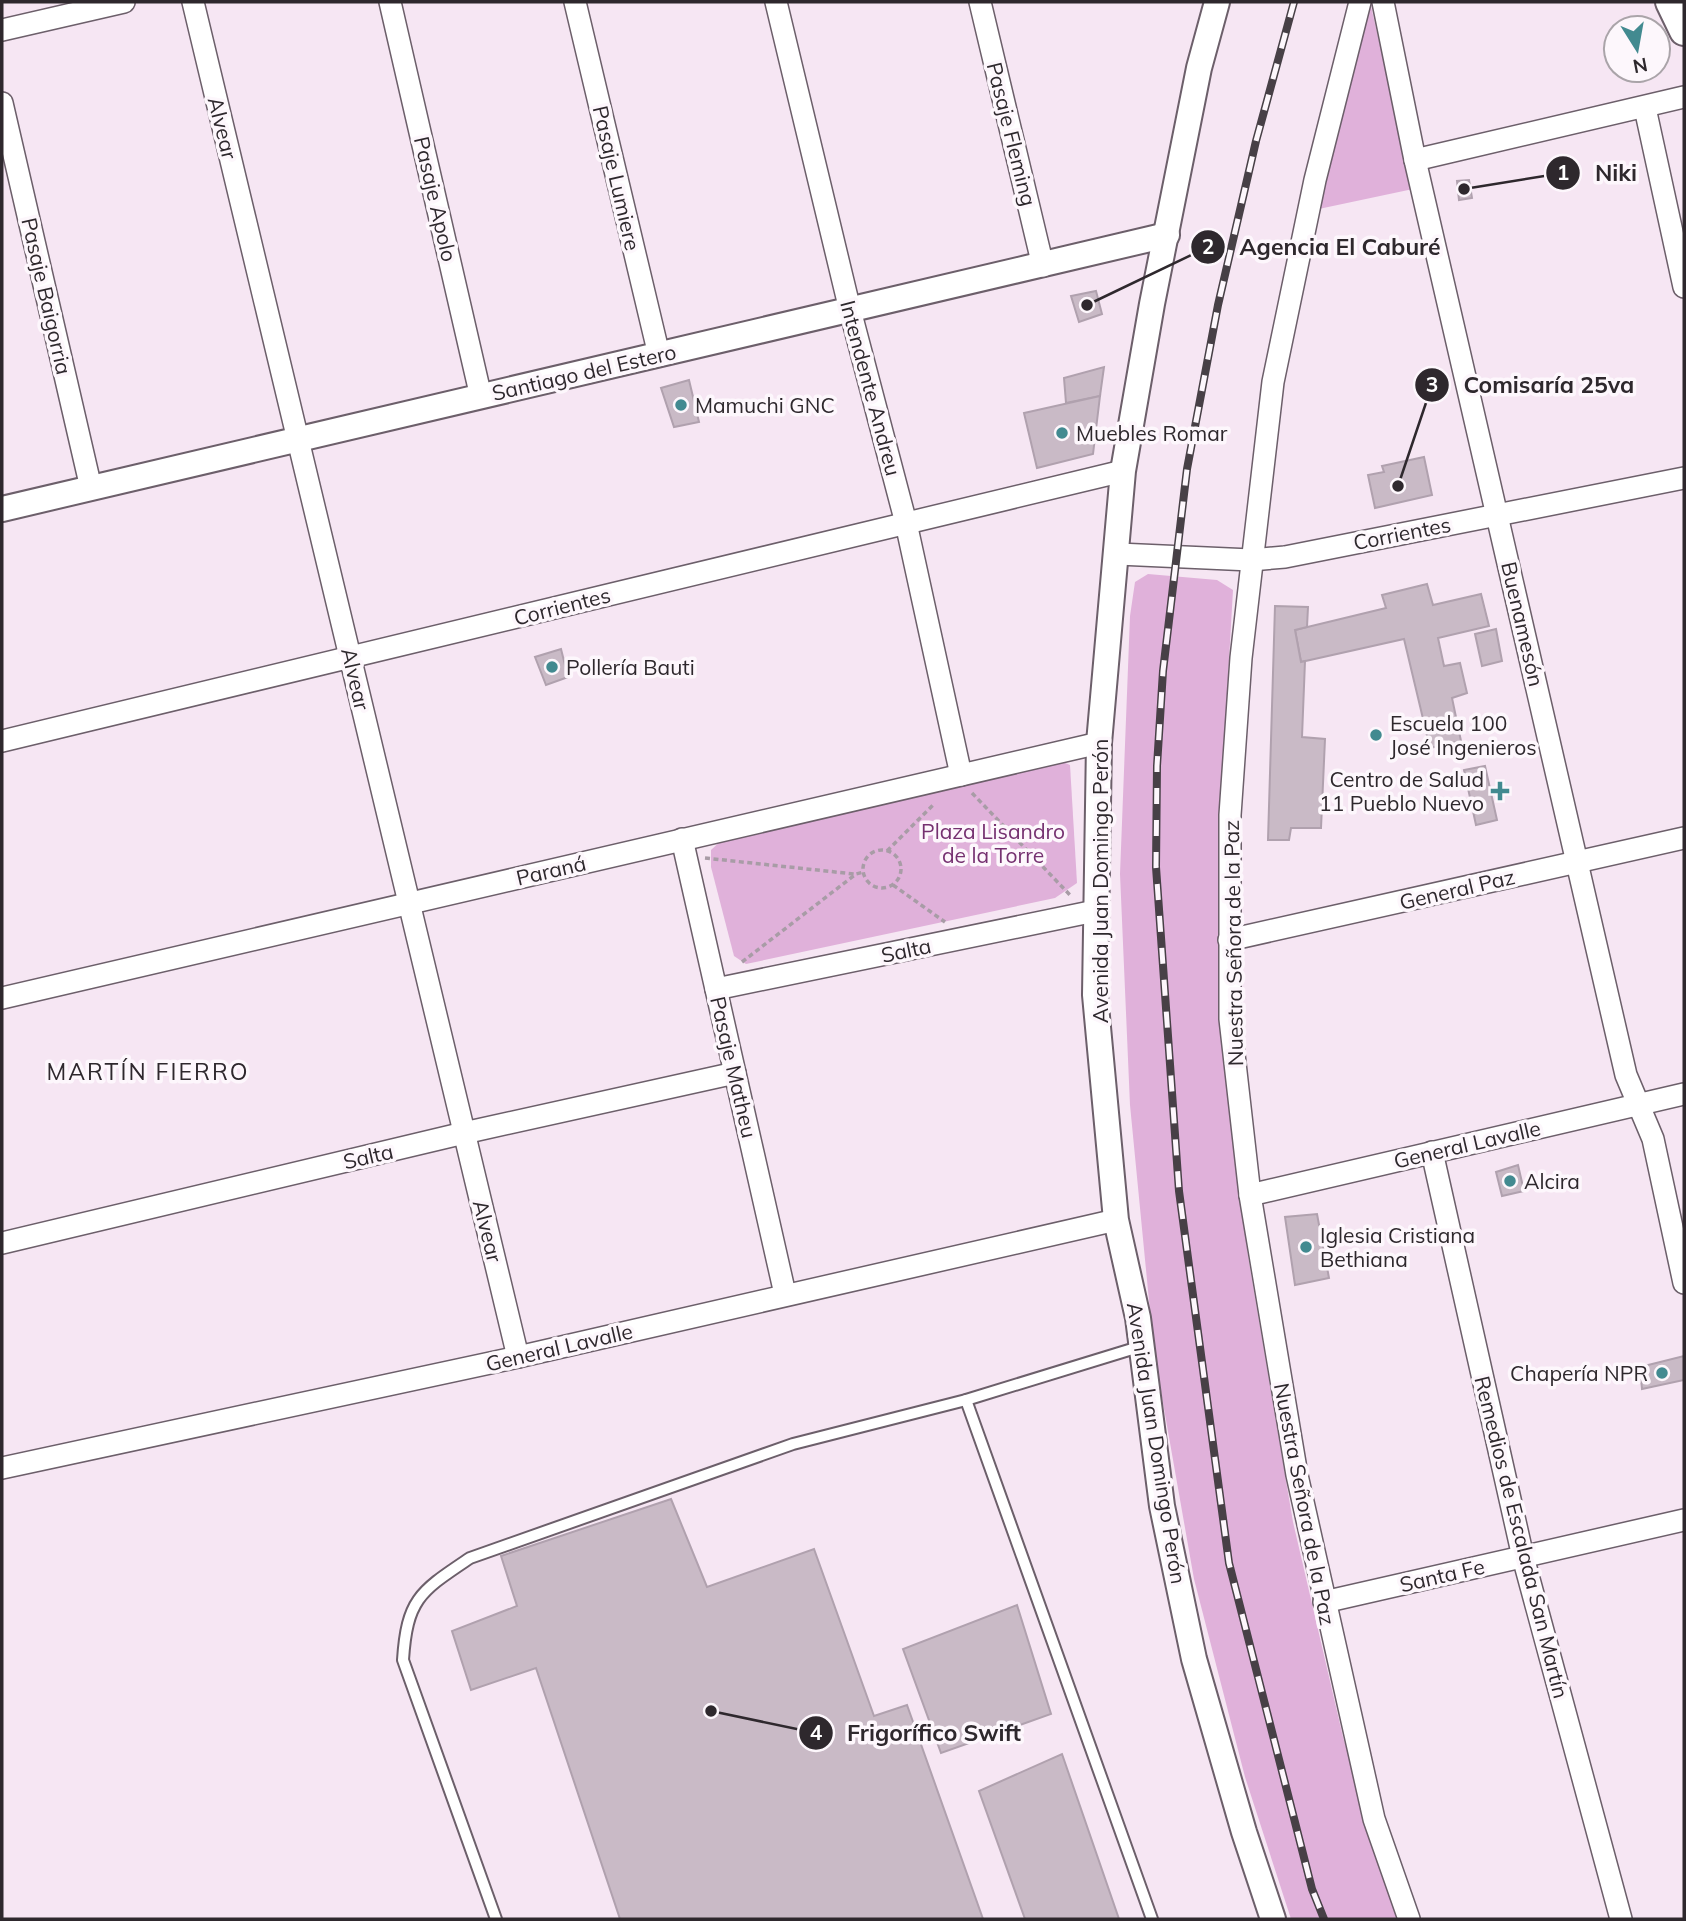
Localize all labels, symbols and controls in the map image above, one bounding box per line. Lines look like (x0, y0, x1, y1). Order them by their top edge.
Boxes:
north arrow (1602, 14, 1672, 84)
text: N (1631, 53, 1650, 79)
street label: Pasaje Fleming (982, 59, 1042, 209)
street label: Alvear (203, 94, 243, 162)
street label: Pasaje Lumiere (588, 103, 646, 253)
street label: Pasaje Apolo (409, 134, 463, 264)
callout: Niki (1546, 151, 1651, 195)
text: Niki (1595, 158, 1637, 187)
text: 1 (1557, 159, 1569, 185)
street label: Pasaje Baigorria (16, 215, 78, 377)
callout: Agencia El Caburé (1190, 225, 1454, 269)
text: Agencia El Caburé (1239, 232, 1441, 261)
text: 2 (1202, 233, 1214, 259)
street label: Intendente Andreu (835, 297, 907, 479)
street label: Santiago del Estero (489, 338, 679, 406)
callout: Comisaría 25va (1415, 363, 1648, 407)
text: Comisaría 25va (1464, 370, 1634, 399)
text: 3 (1426, 371, 1438, 397)
place label: Mamuchi GNC (695, 392, 835, 418)
marker: Mamuchi GNC (673, 397, 689, 413)
place label: Muebles Romar (1076, 420, 1228, 446)
marker: Muebles Romar (1054, 425, 1070, 441)
street label: Corrientes (1351, 511, 1453, 555)
street label: Buenamesón (1496, 559, 1550, 689)
street label: Corrientes (511, 581, 613, 631)
street label: Alvear (336, 645, 376, 713)
place label: Pollería Bauti (566, 654, 695, 680)
marker: Pollería Bauti (544, 659, 560, 675)
place label: Escuela 100 José Ingenieros (1390, 710, 1537, 760)
marker: Escuela 100 José Ingenieros (1368, 727, 1384, 743)
street label: Avenida Juan Domingo Perón (1087, 739, 1113, 1023)
place label: Centro de Salud 11 Pueblo Nuevo (1319, 766, 1484, 816)
marker: Centro de Salud 11 Pueblo Nuevo (1490, 781, 1510, 801)
park label: Plaza Lisandro de la Torre (921, 818, 1065, 868)
street label: Nuestra Señora de la Paz (1218, 820, 1248, 1066)
street label: Paraná (514, 849, 588, 891)
street label: General Paz (1397, 863, 1517, 915)
street label: Salta (879, 932, 933, 968)
street label: Pasaje Matheu (705, 994, 763, 1140)
district label: MARTÍN FIERRO (46, 1057, 250, 1086)
street label: General Lavalle (1391, 1114, 1543, 1174)
street label: Salta (340, 1138, 396, 1174)
place label: Alcira (1524, 1168, 1580, 1194)
marker: Alcira (1502, 1173, 1518, 1189)
street label: Alvear (468, 1197, 508, 1265)
place label: Iglesia Cristiana Bethiana (1320, 1222, 1475, 1272)
marker: Iglesia Cristiana Bethiana (1298, 1239, 1314, 1255)
street label: Avenida Juan Domingo Perón (1122, 1300, 1192, 1586)
street label: General Lavalle (483, 1317, 635, 1377)
place label: Chapería NPR (1510, 1360, 1648, 1386)
marker: Chapería NPR (1654, 1365, 1670, 1381)
street label: Remedios de Escalada San Martín (1469, 1373, 1575, 1701)
street label: Nuestra Señora de la Paz (1269, 1381, 1341, 1627)
street label: Santa Fe (1397, 1553, 1487, 1597)
callout: Frigorífico Swift (798, 1711, 1035, 1755)
text: Frigorífico Swift (847, 1718, 1021, 1747)
text: 4 (810, 1719, 823, 1745)

